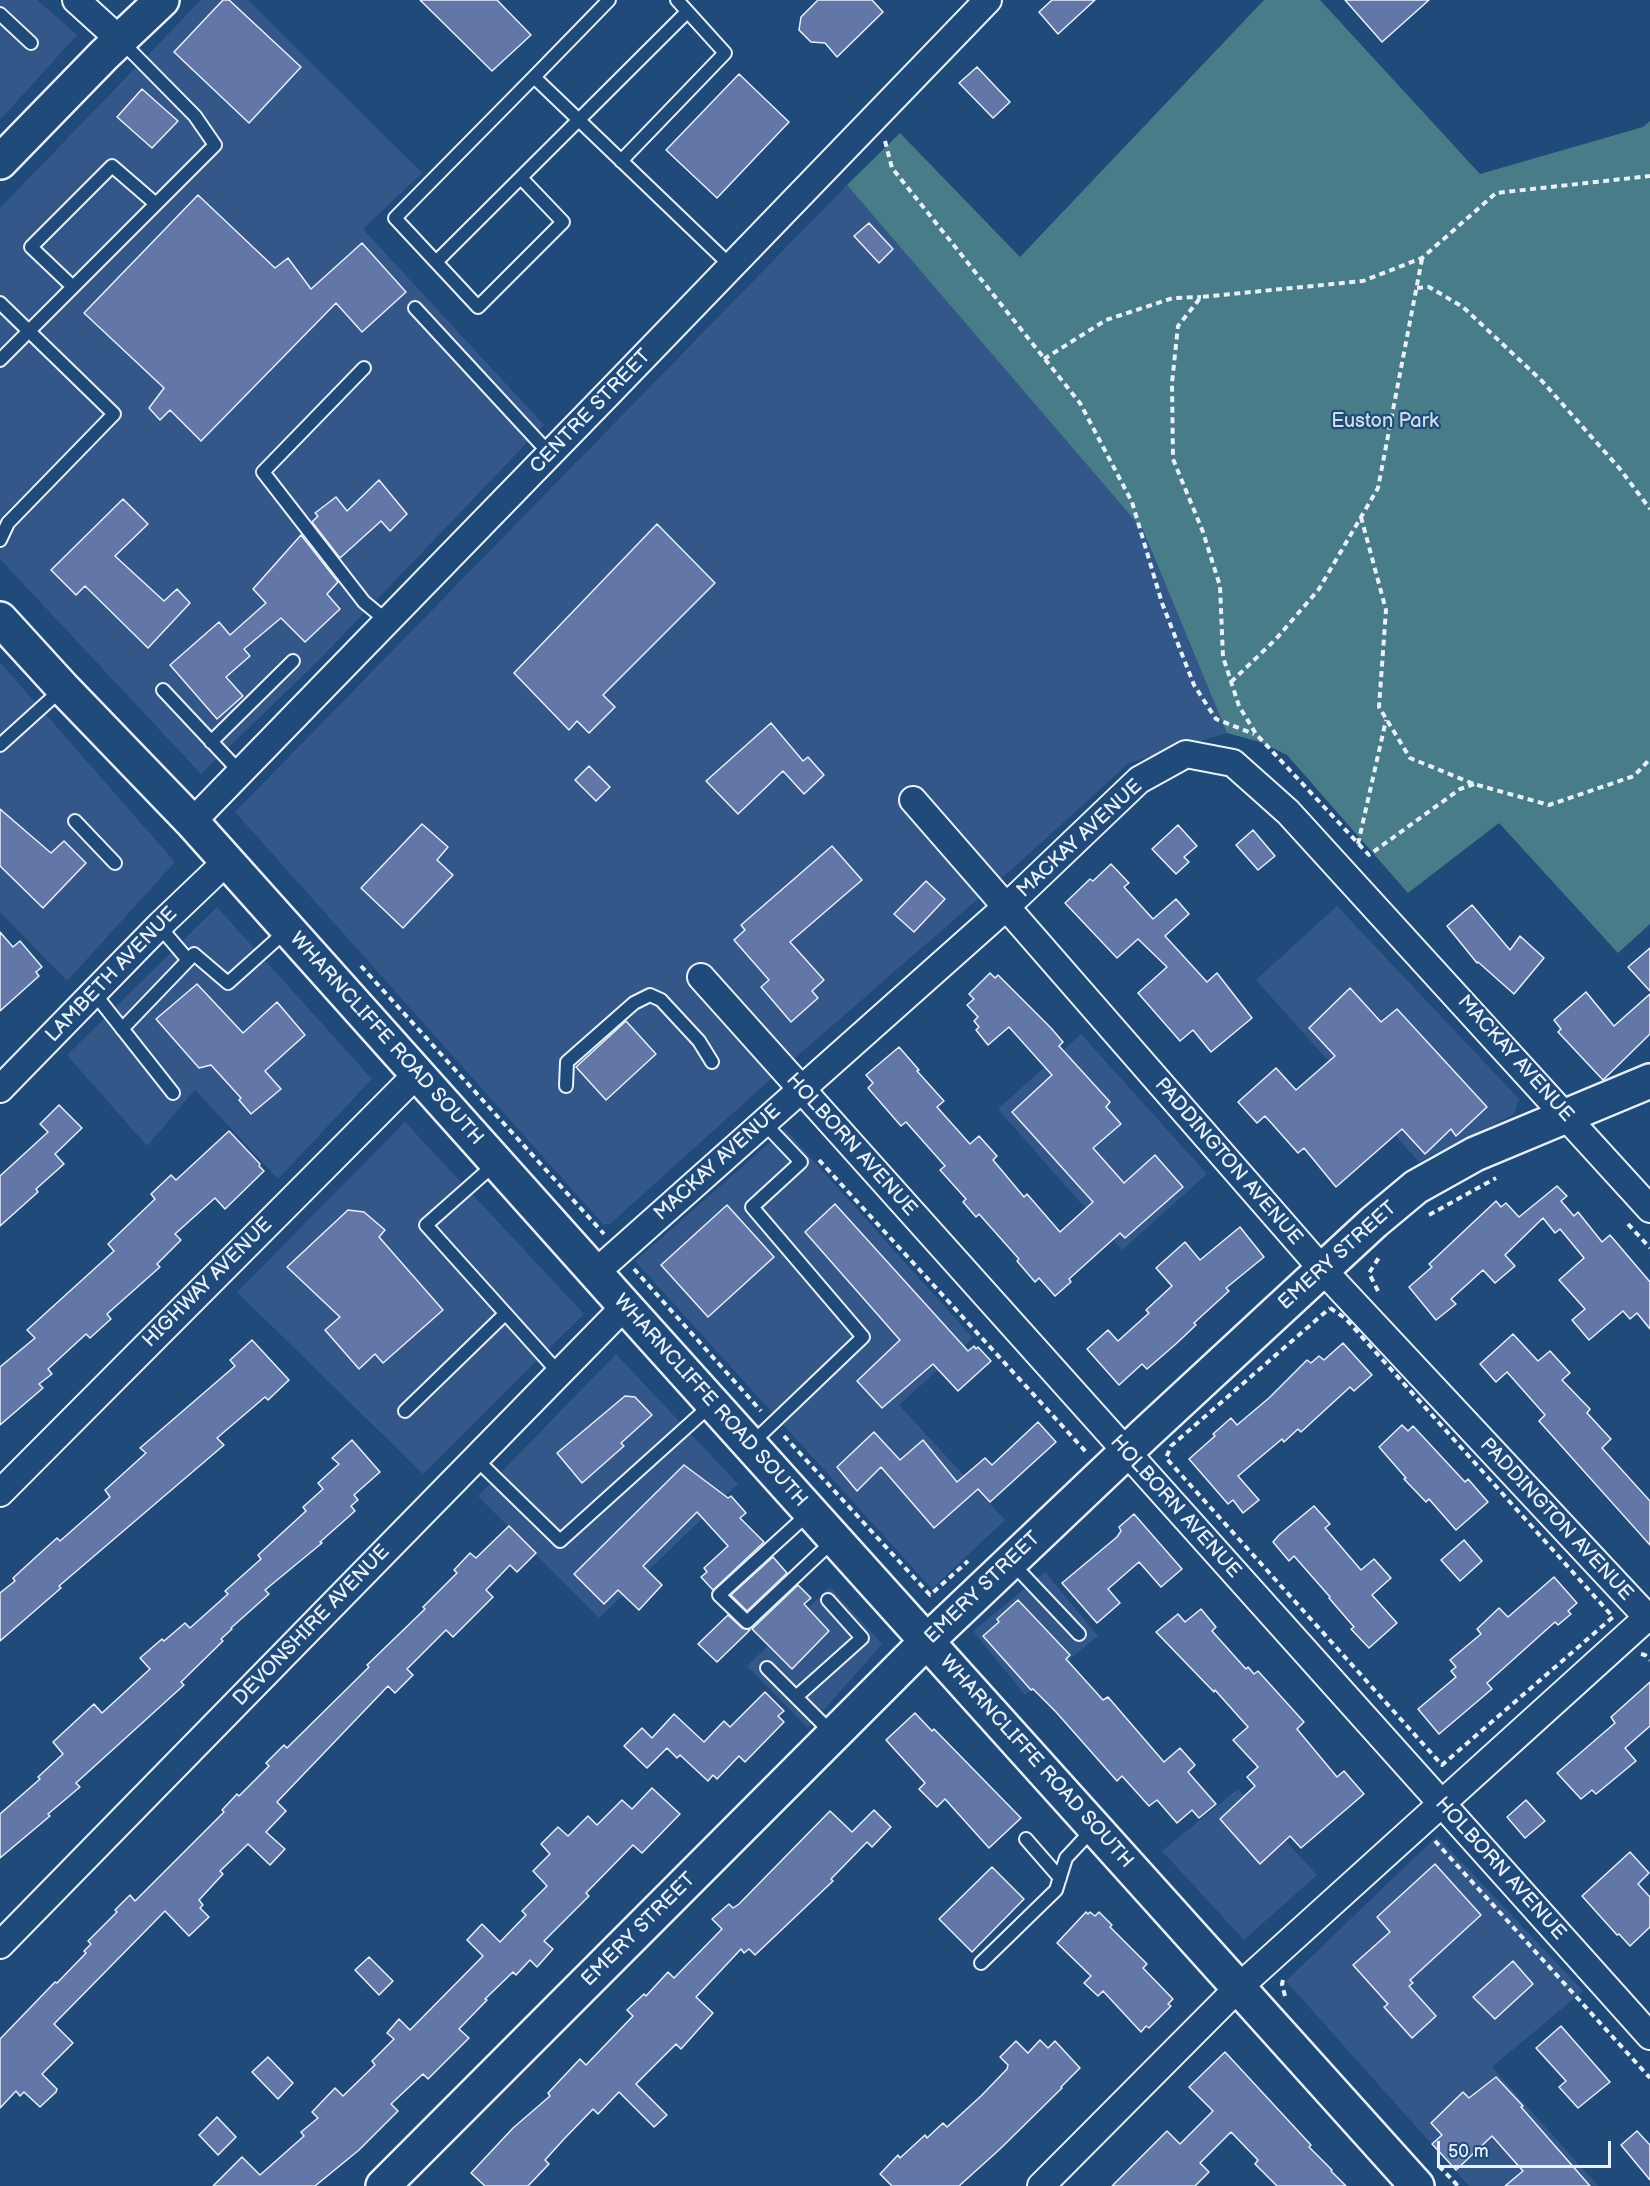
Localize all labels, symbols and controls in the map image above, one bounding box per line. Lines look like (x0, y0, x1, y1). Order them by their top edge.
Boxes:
street label: CENTRE STREET (526, 345, 656, 479)
park label: Euston Park (1331, 410, 1439, 434)
street label: MACKAY AVENUE (1012, 775, 1148, 903)
street label: LAMBETH AVENUE (41, 902, 183, 1048)
street label: WHARNCLIFFE ROAD SOUTH (284, 928, 488, 1150)
street label: MACKAY AVENUE (1452, 991, 1578, 1127)
street label: HOLBORN AVENUE (781, 1069, 921, 1221)
street label: PADDINGTON AVENUE (1149, 1074, 1307, 1250)
street label: MACKAY AVENUE (650, 1100, 786, 1226)
street label: EMERY STREET (1274, 1196, 1402, 1316)
street label: HIGHWAY AVENUE (138, 1213, 278, 1353)
street label: WHARNCLIFFE ROAD SOUTH (608, 1290, 812, 1512)
street label: HOLBORN AVENUE (1105, 1431, 1245, 1583)
street label: PADDINGTON AVENUE (1474, 1434, 1638, 1606)
street label: EMERY STREET (920, 1527, 1046, 1649)
street label: DEVONSHIRE AVENUE (229, 1541, 395, 1711)
street label: WHARNCLIFFE ROAD SOUTH (934, 1651, 1138, 1873)
street label: HOLBORN AVENUE (1430, 1793, 1570, 1945)
street label: EMERY STREET (577, 1868, 701, 1992)
scale bar (1440, 2129, 1614, 2167)
text: 50 m (1448, 2141, 1489, 2162)

